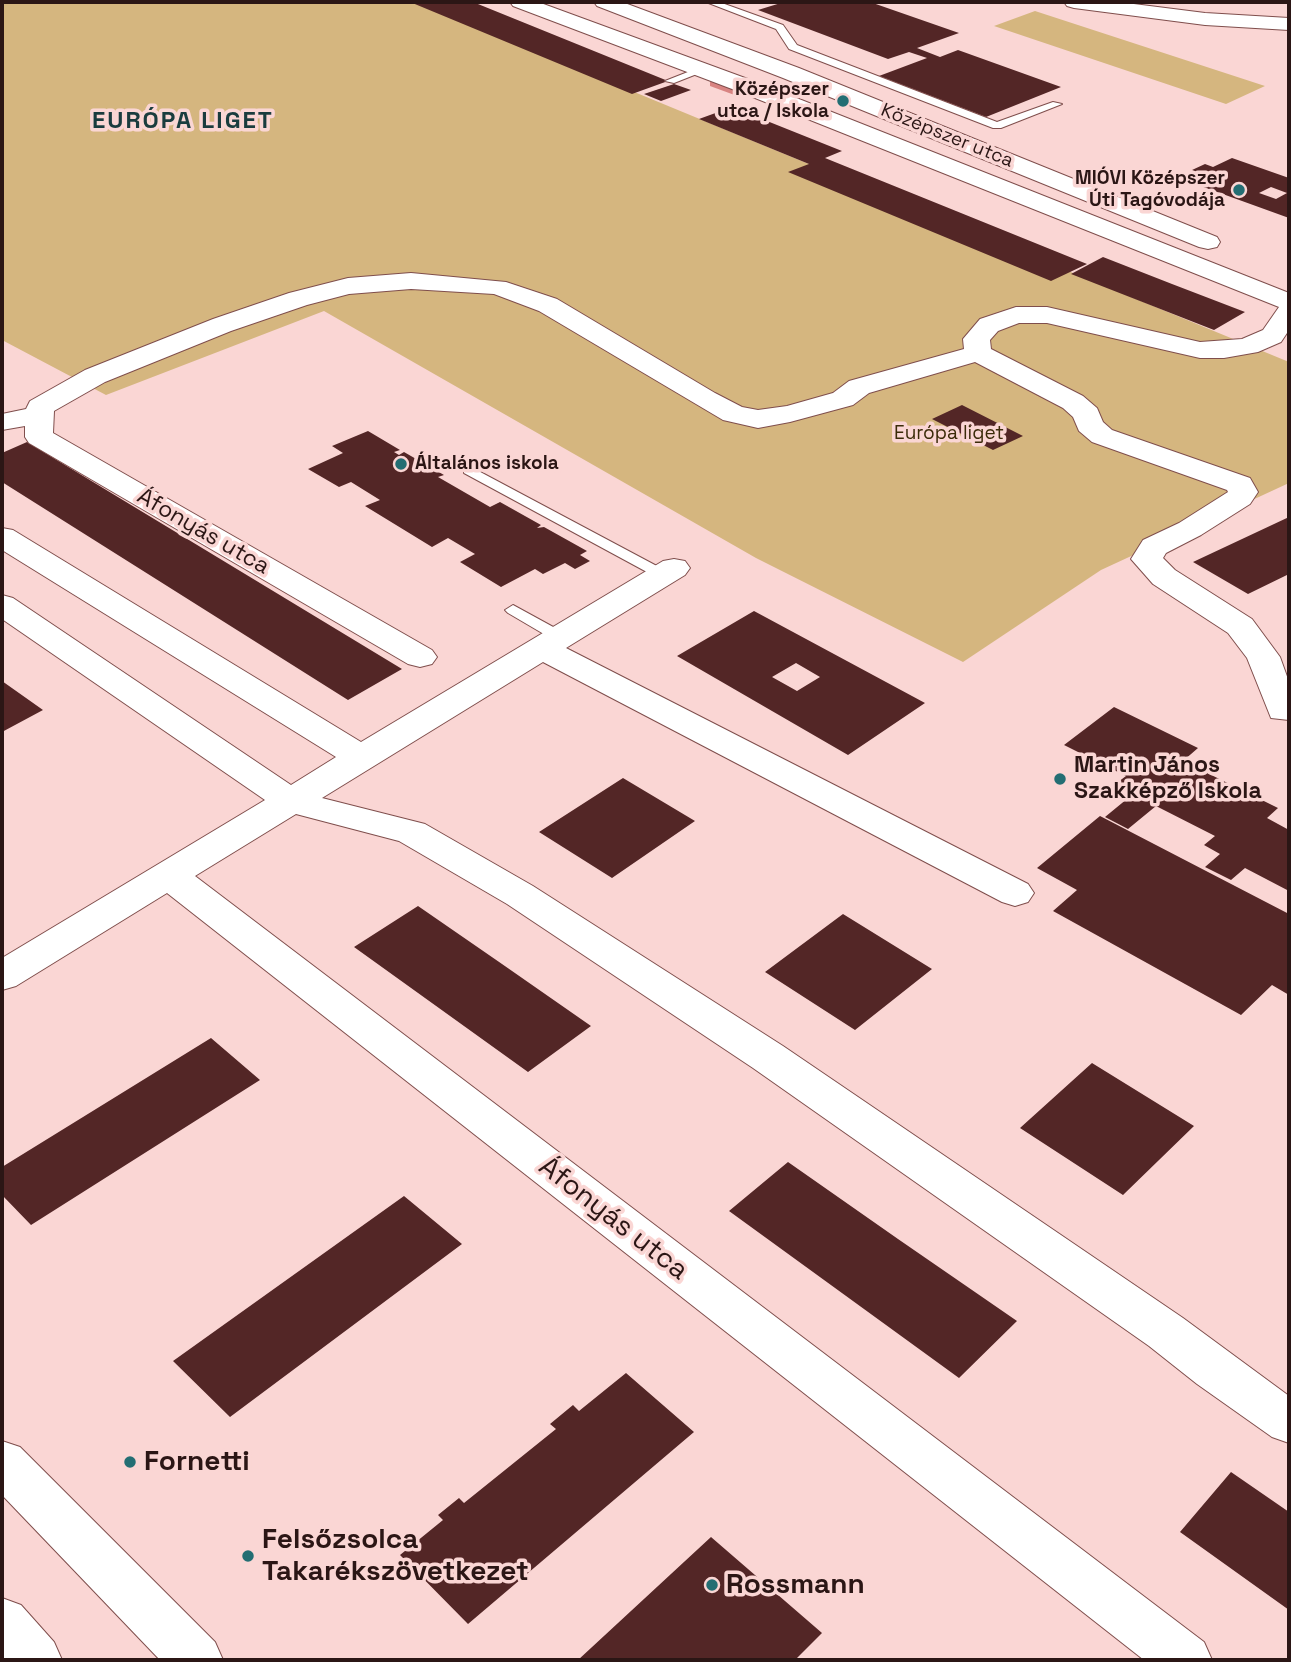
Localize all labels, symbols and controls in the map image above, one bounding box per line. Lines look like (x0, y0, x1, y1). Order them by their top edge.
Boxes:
place label: Középszer utca / Iskola (717, 79, 829, 123)
marker: Középszer utca / Iskola (835, 93, 851, 109)
street label: Középszer utca (877, 99, 1017, 173)
district label: EURÓPA LIGET (94, 107, 272, 135)
place label: MIÓVI Középszer Úti Tagóvodája (1075, 168, 1225, 212)
marker: MIÓVI Középszer Úti Tagóvodája (1231, 182, 1247, 198)
park label: Európa liget (894, 423, 1004, 445)
place label: Általános iskola (415, 453, 559, 475)
marker: Általános iskola (393, 456, 409, 472)
street label: Áfonyás utca (132, 483, 274, 581)
place label: Martin János Szakképző Iskola (1074, 752, 1262, 806)
marker: Martin János Szakképző Iskola (1052, 771, 1068, 787)
street label: Áfonyás utca (532, 1150, 694, 1288)
place label: Fornetti (144, 1445, 250, 1479)
marker: Fornetti (122, 1454, 138, 1470)
place label: Felsőzsolca Takarékszövetkezet (262, 1523, 529, 1589)
marker: Felsőzsolca Takarékszövetkezet (240, 1548, 256, 1564)
place label: Rossmann (726, 1568, 865, 1602)
marker: Rossmann (704, 1577, 720, 1593)

